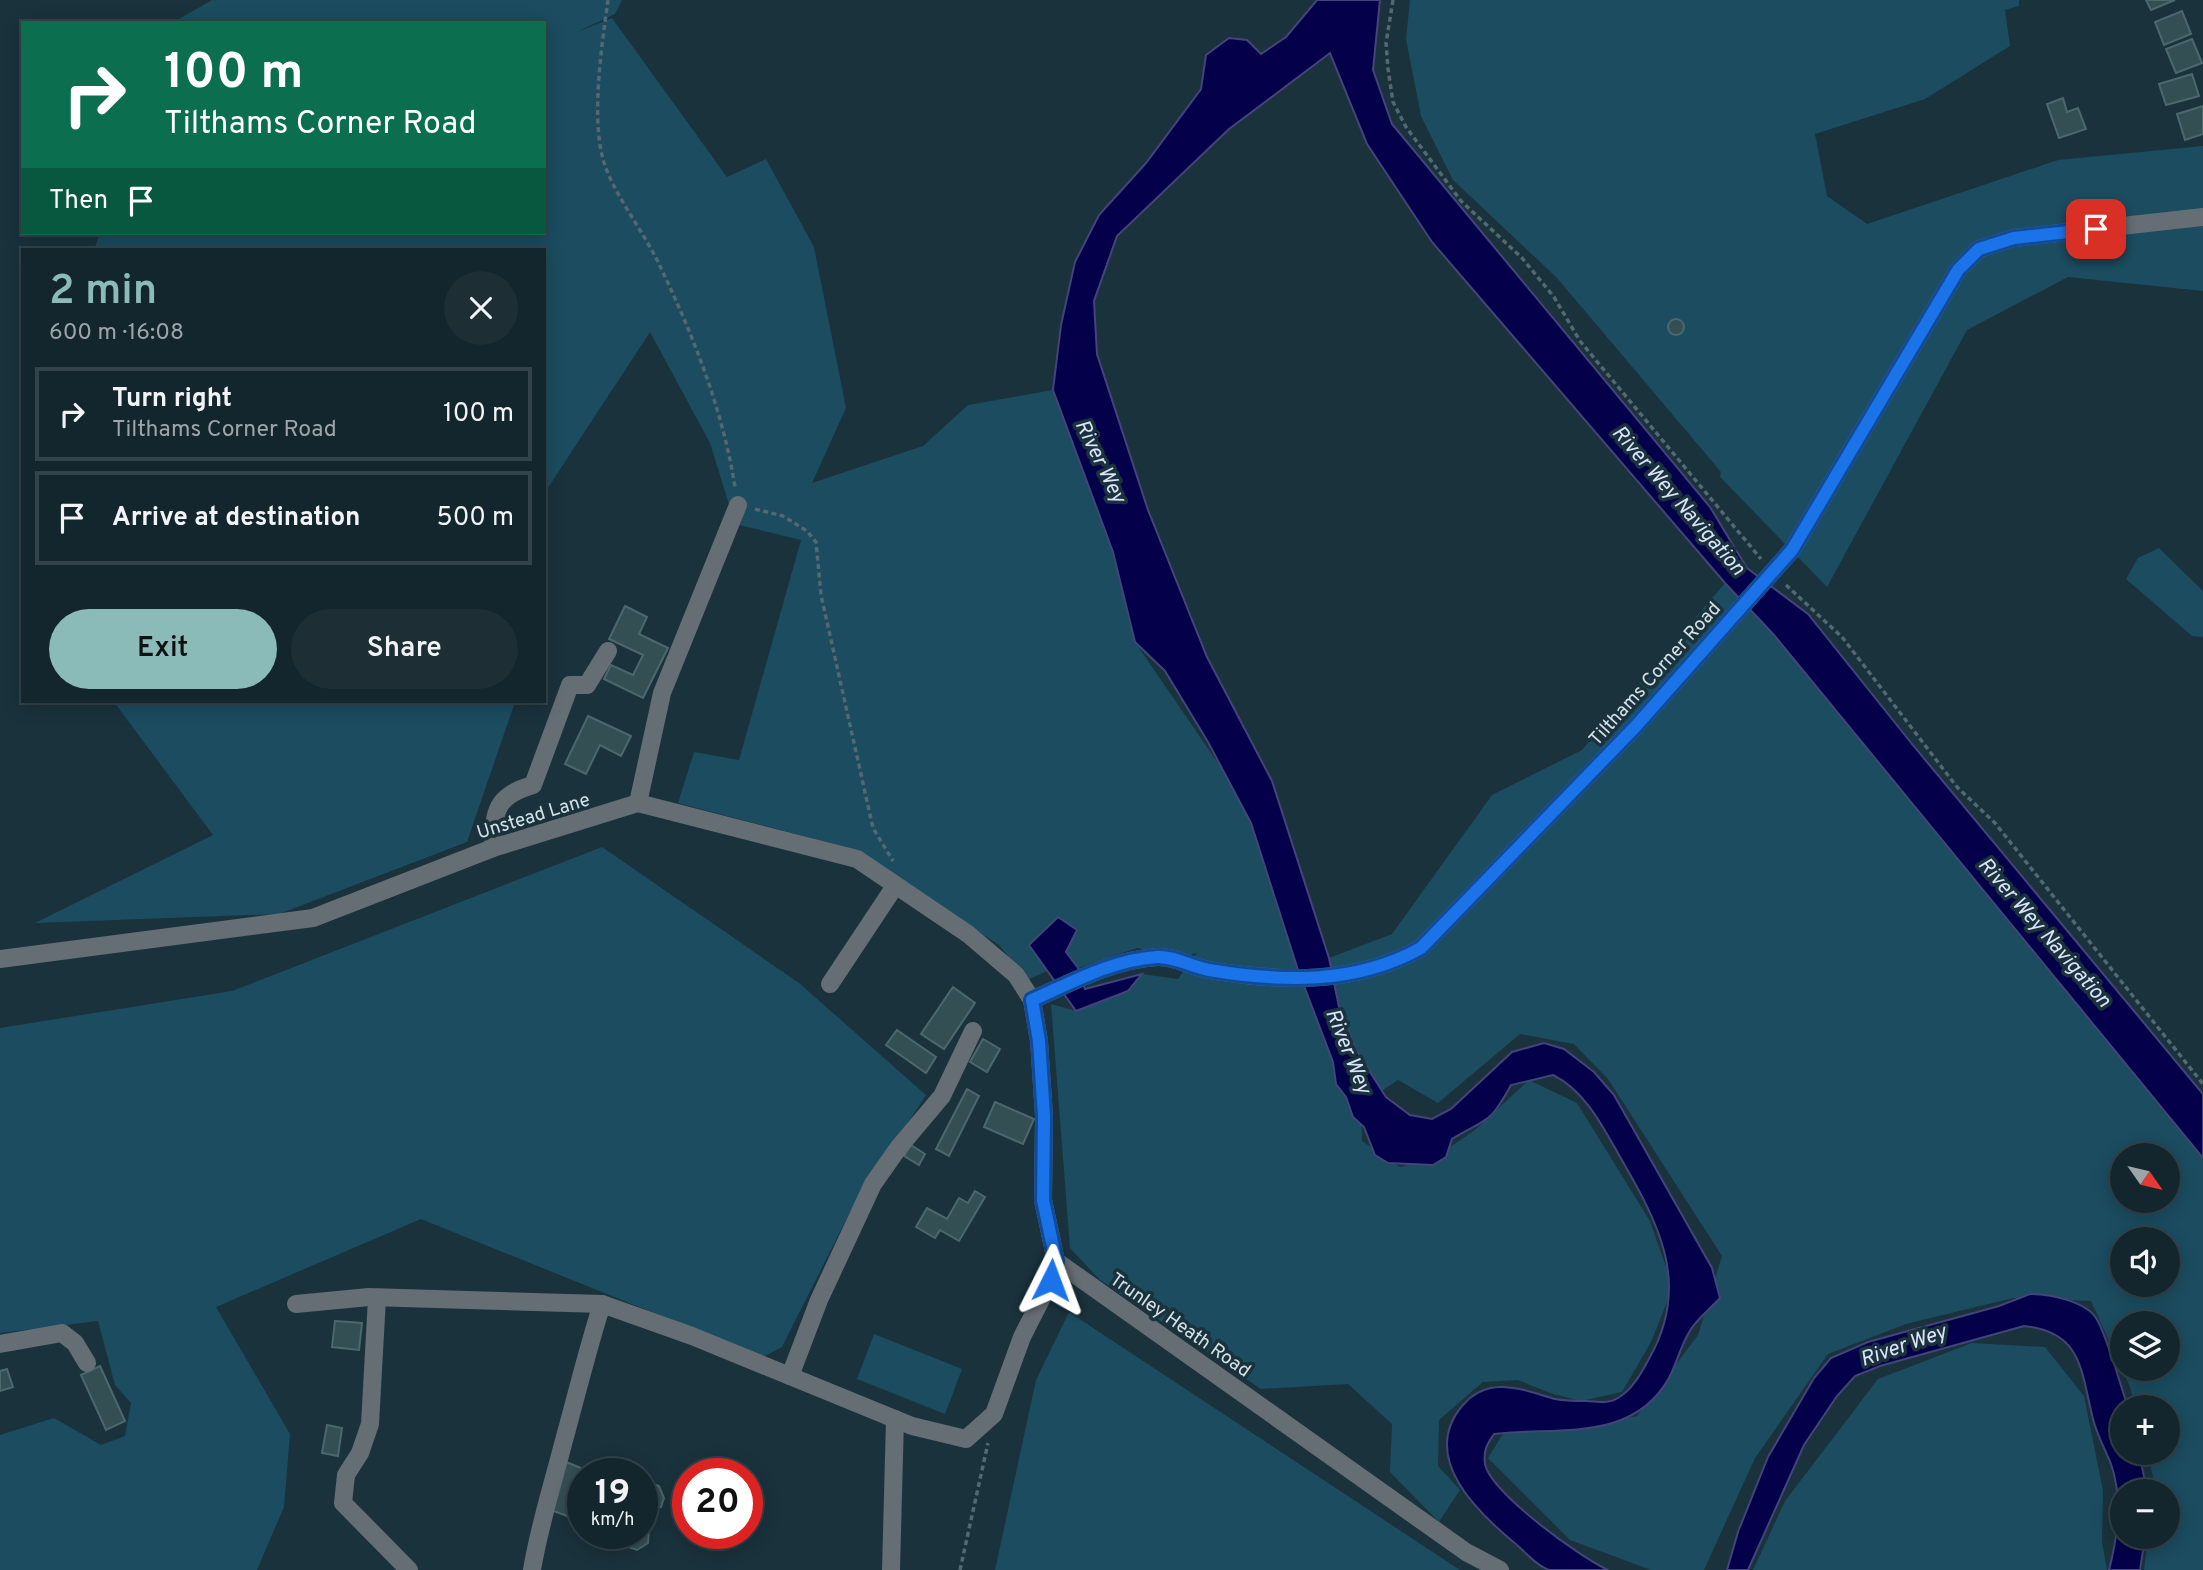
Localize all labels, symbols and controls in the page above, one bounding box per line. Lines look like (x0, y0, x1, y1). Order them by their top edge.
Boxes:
text: 100 m (164, 44, 303, 106)
icon: right (49, 49, 140, 140)
text: Tilthams Corner Road (164, 105, 477, 145)
icon: arrive (122, 182, 160, 220)
text: Then (49, 185, 108, 218)
pin (2066, 199, 2126, 259)
icon: arrive (2077, 210, 2115, 248)
text: 2 min (49, 266, 157, 319)
button: close (444, 271, 518, 345)
text: 600 m · 16:08 (49, 319, 184, 348)
text: Turn right (112, 383, 232, 416)
icon: right (53, 395, 91, 433)
text: 100 m (443, 398, 514, 431)
water label: River Wey (1068, 415, 1132, 509)
text: Tilthams Corner Road (112, 416, 337, 445)
water label: River Wey Navigation (1605, 420, 1751, 582)
icon: arrive (53, 499, 91, 537)
text: Arrive at destination (112, 502, 360, 535)
text: 500 m (437, 502, 514, 535)
street label: Tilthams Corner Road (1584, 597, 1727, 751)
button: Exit (49, 609, 277, 689)
button: Share (291, 609, 518, 689)
street label: Unstead Lane (474, 788, 593, 846)
water label: River Wey Navigation (1971, 852, 2117, 1014)
water label: River Wey (1318, 1005, 1377, 1099)
north arrow (2110, 1143, 2180, 1213)
map controls (2110, 1143, 2180, 1549)
button: sound (2110, 1227, 2180, 1297)
position arrow (1014, 1243, 1088, 1317)
street label: Trunley Heath Road (1105, 1268, 1255, 1383)
button: layers (2110, 1311, 2180, 1381)
water label: River Wey (1857, 1319, 1951, 1374)
button: + (2110, 1395, 2180, 1465)
speed limit sign: 20 (672, 1458, 763, 1549)
text: 19 (595, 1472, 630, 1516)
button: − (2110, 1479, 2180, 1549)
text: km/h (591, 1509, 634, 1532)

